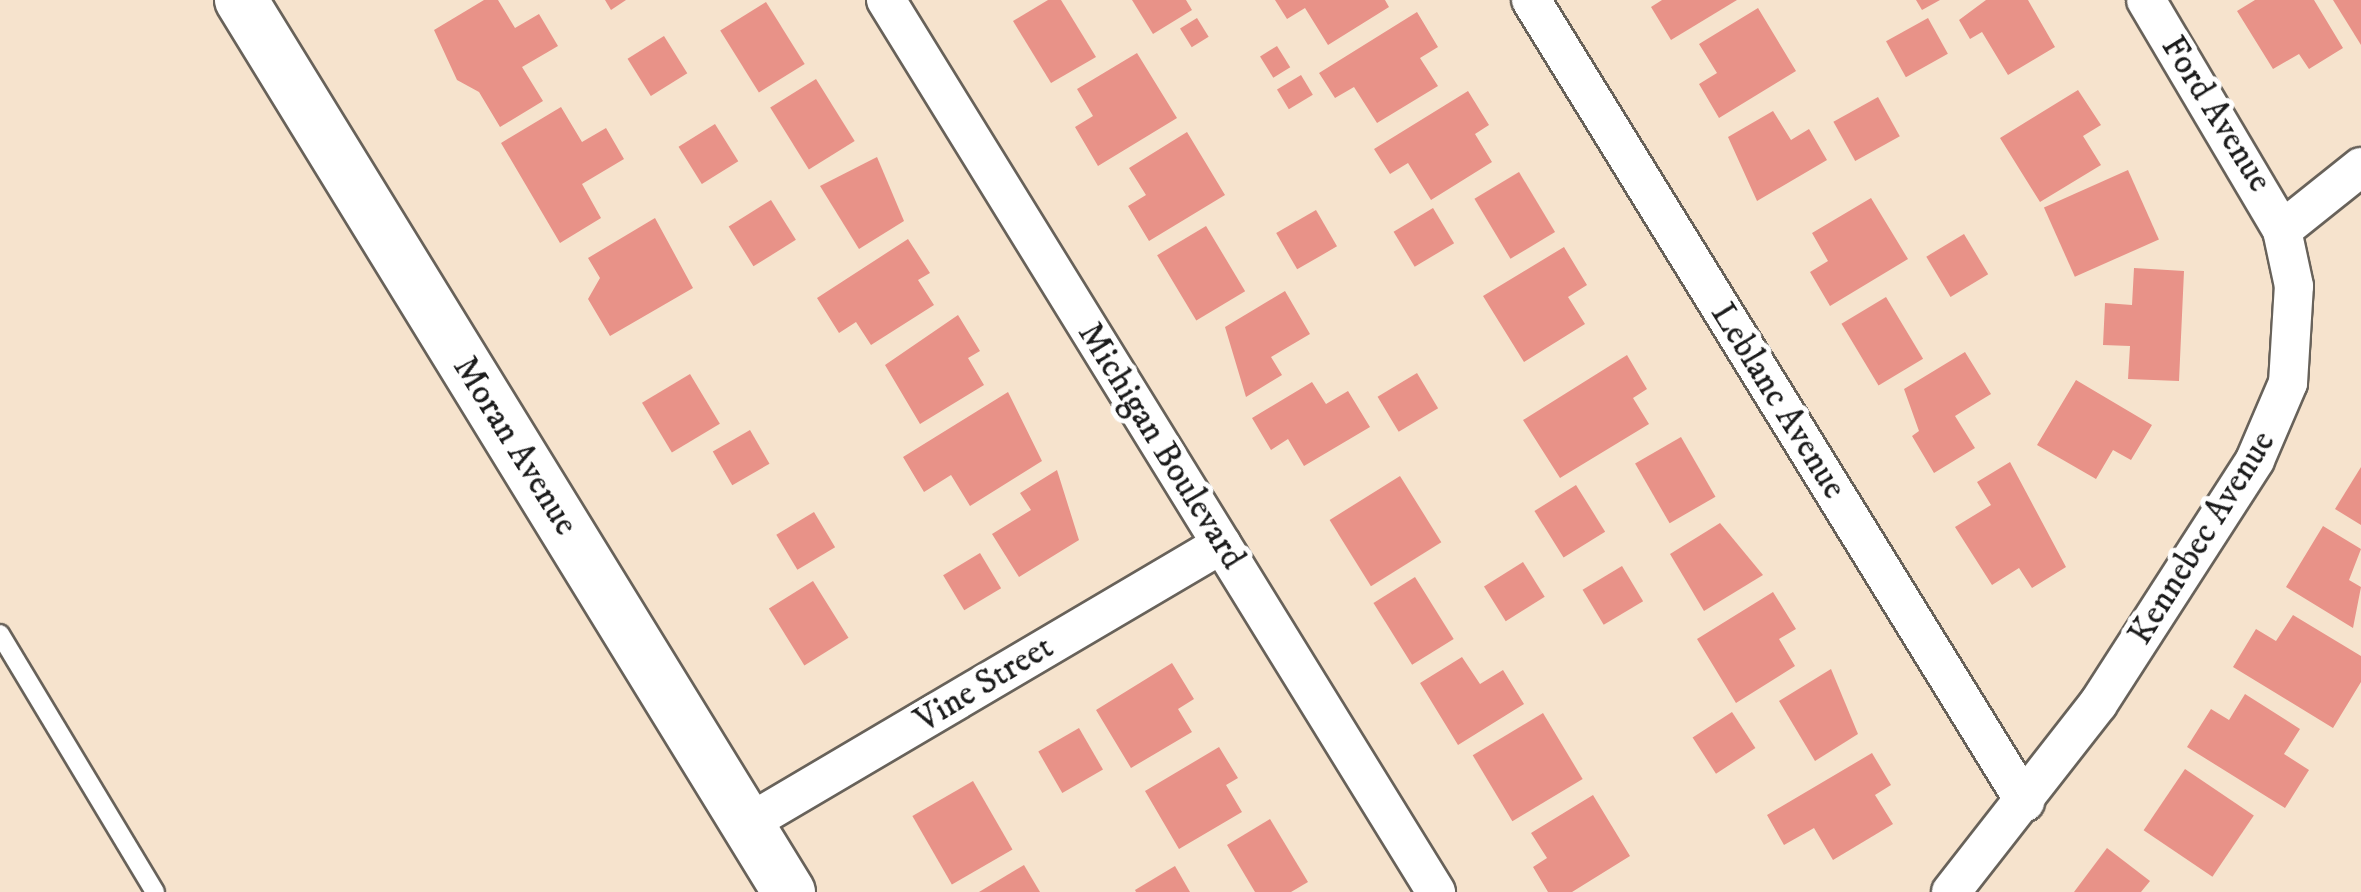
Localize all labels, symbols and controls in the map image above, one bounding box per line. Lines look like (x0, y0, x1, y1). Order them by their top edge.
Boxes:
street label: Ford Avenue (2152, 28, 2280, 200)
street label: Leblanc Avenue (1701, 295, 1855, 507)
street label: Michigan Boulevard (1068, 315, 1254, 577)
street label: Moran Avenue (443, 349, 587, 543)
street label: Kennebec Avenue (2120, 423, 2284, 653)
street label: Vine Street (907, 626, 1061, 742)

